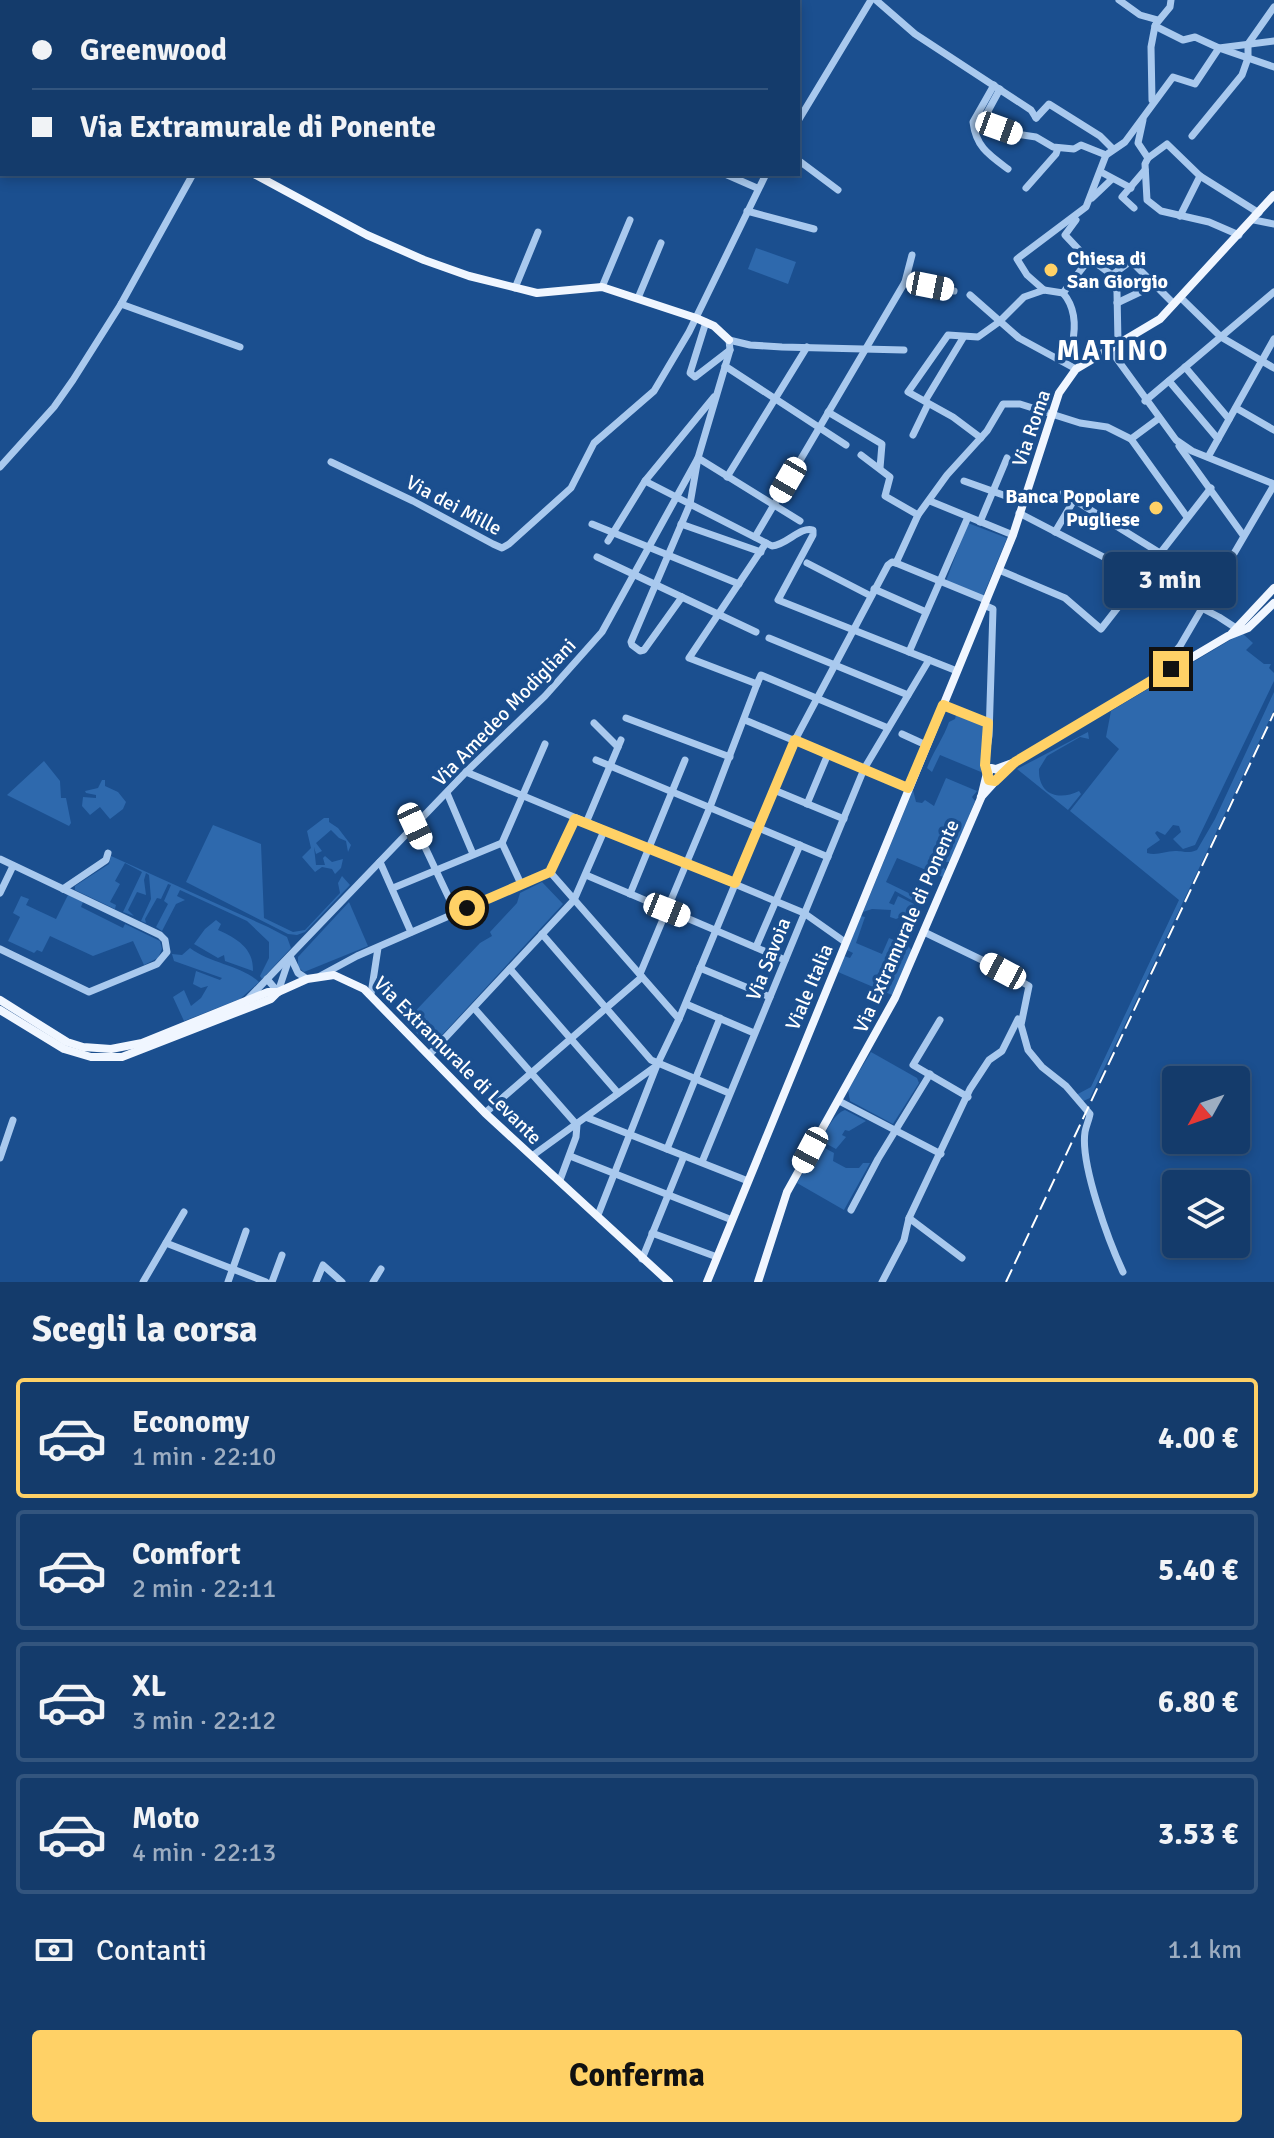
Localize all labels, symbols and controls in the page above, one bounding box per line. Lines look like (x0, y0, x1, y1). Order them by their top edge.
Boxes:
text: Greenwood (80, 32, 227, 69)
text: Via Extramurale di Ponente (80, 109, 436, 146)
car (972, 109, 1026, 147)
place label: Chiesa di San Giorgio (1067, 246, 1168, 294)
marker: Chiesa di San Giorgio (1042, 261, 1060, 279)
car (904, 270, 956, 302)
district label: MATINO (1057, 334, 1169, 368)
street label: Via Roma (1007, 386, 1056, 470)
car (766, 453, 810, 507)
street label: Via dei Mille (402, 470, 506, 541)
place label: Banca Popolare Pugliese (1005, 484, 1140, 532)
marker: Banca Popolare Pugliese (1147, 499, 1165, 517)
callout: 3 min (1105, 553, 1237, 609)
text: 3 min (1139, 564, 1201, 596)
street label: Via Amedeo Modigliani (427, 633, 581, 791)
route end (1153, 651, 1189, 687)
car (394, 799, 436, 853)
street label: Via Extramurale di Ponente (848, 816, 965, 1037)
route start (449, 890, 485, 926)
car (640, 890, 694, 930)
street label: Via Savoia (741, 914, 796, 1004)
street label: Viale Italia (780, 940, 839, 1034)
car (976, 949, 1030, 993)
street label: Via Extramurale di Levante (368, 971, 547, 1150)
north arrow (1162, 1066, 1250, 1154)
map controls (1162, 1066, 1250, 1258)
car (788, 1123, 832, 1177)
button: layers (1162, 1170, 1250, 1258)
text: Scegli la corsa (32, 1307, 258, 1352)
icon: car (36, 1402, 108, 1474)
text: Economy (132, 1404, 249, 1441)
text: 4.00 € (1158, 1420, 1238, 1457)
text: 1 min · 22:10 (132, 1441, 276, 1473)
icon: car (36, 1534, 108, 1606)
text: Comfort (132, 1536, 241, 1573)
text: 5.40 € (1158, 1552, 1238, 1589)
text: 2 min · 22:11 (132, 1573, 276, 1605)
icon: car (36, 1666, 108, 1738)
text: XL (132, 1668, 166, 1705)
text: 6.80 € (1158, 1684, 1238, 1721)
text: 3 min · 22:12 (132, 1705, 276, 1737)
icon: car (36, 1798, 108, 1870)
text: Moto (132, 1800, 199, 1837)
text: 3.53 € (1158, 1816, 1238, 1853)
text: 4 min · 22:13 (132, 1837, 276, 1869)
icon: cash (32, 1928, 76, 1972)
text: Contanti (96, 1932, 207, 1969)
text: 1.1 km (1168, 1934, 1242, 1966)
button: Conferma (32, 2030, 1242, 2122)

